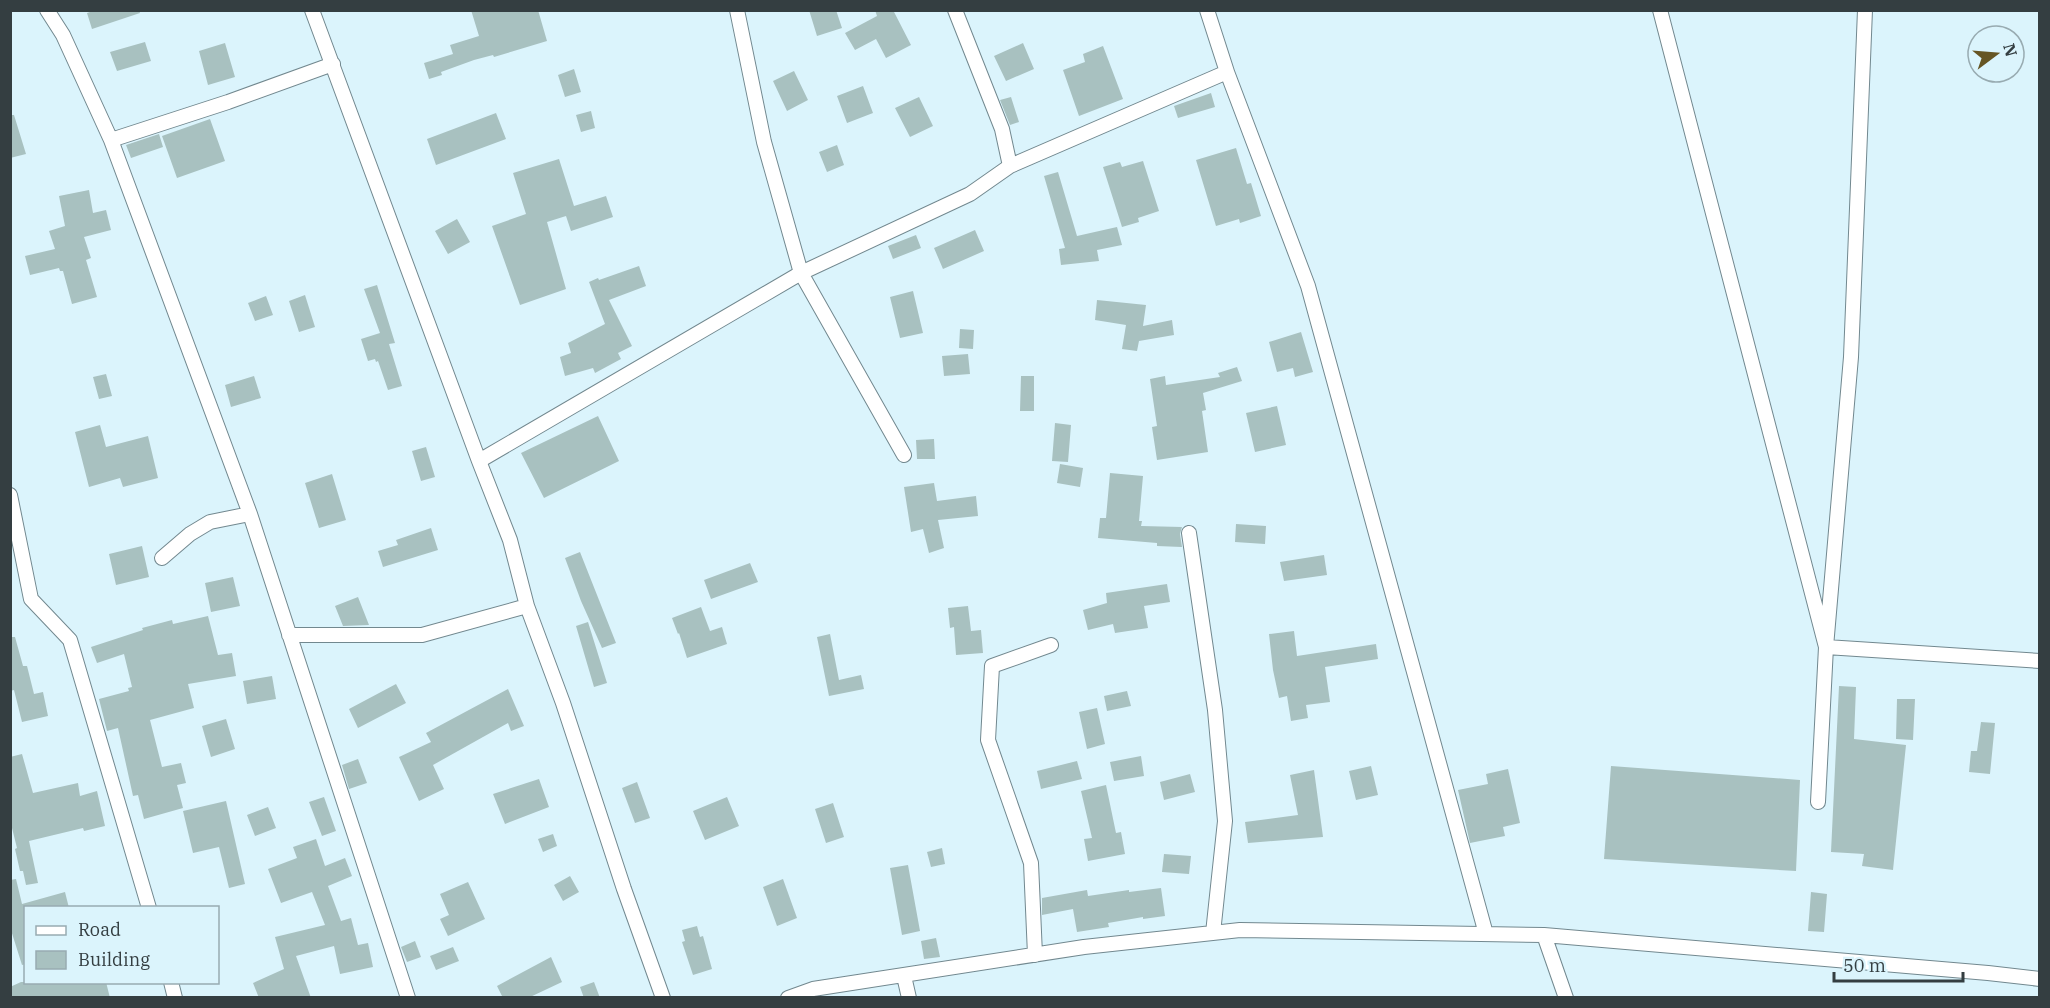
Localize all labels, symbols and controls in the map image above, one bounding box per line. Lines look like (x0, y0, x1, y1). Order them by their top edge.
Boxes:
north arrow (1966, 24, 2026, 84)
text: N (1999, 41, 2022, 59)
legend (24, 906, 219, 984)
text: Road (78, 918, 121, 941)
scale bar (1834, 945, 1963, 983)
text: Building (78, 948, 150, 971)
text: 50 m (1843, 954, 1886, 977)

